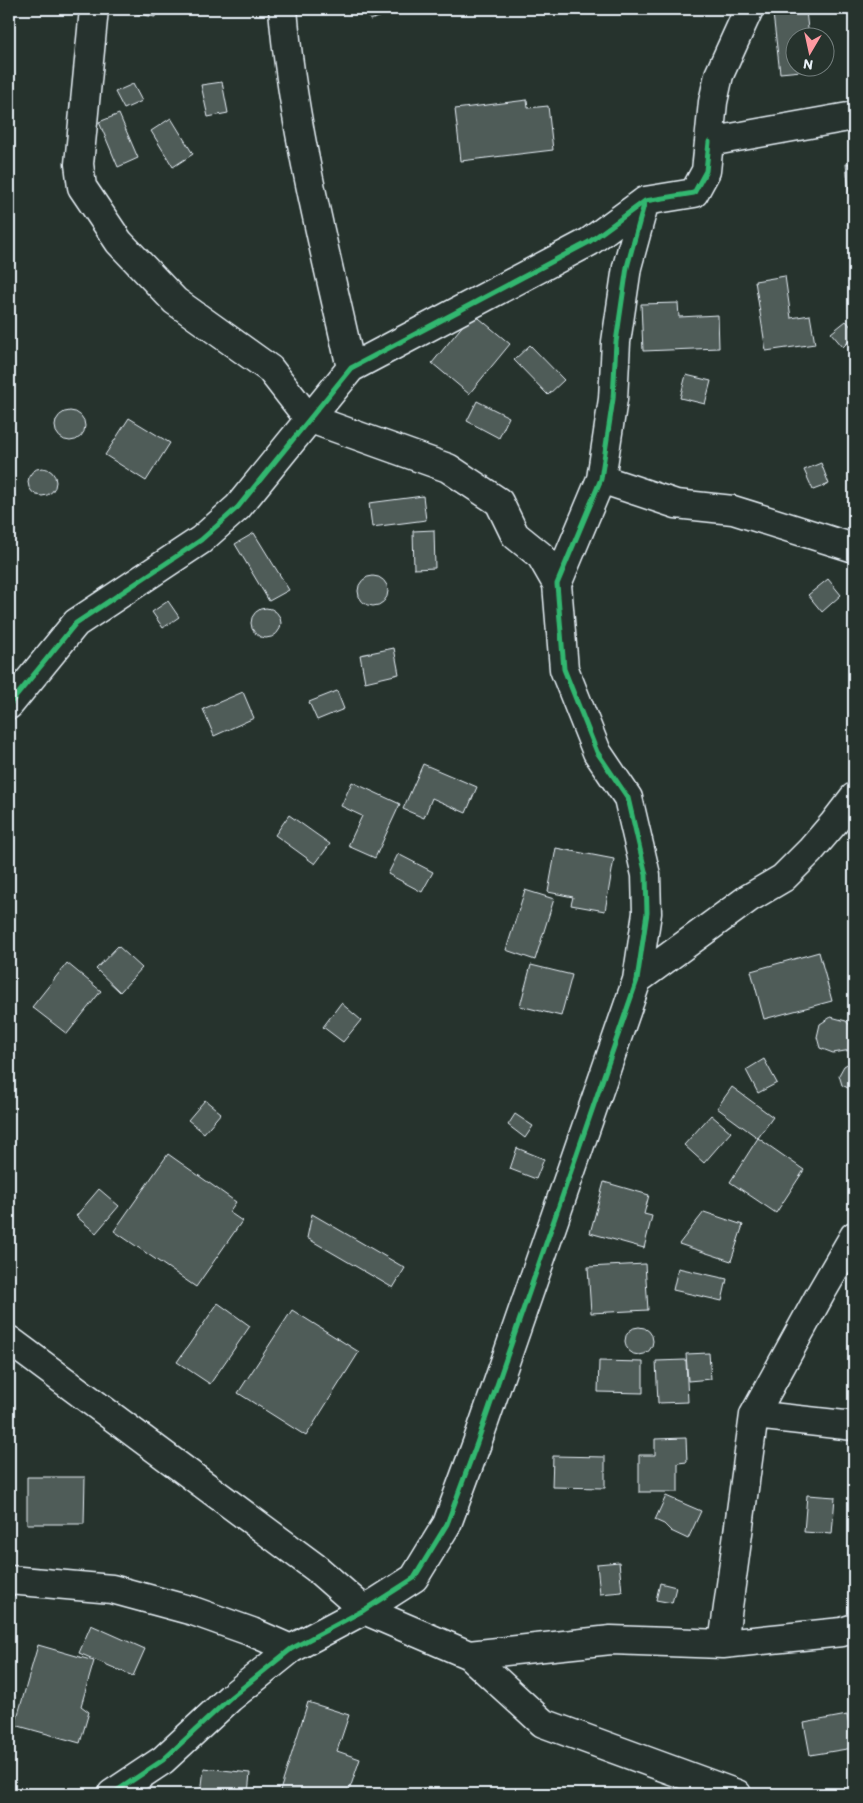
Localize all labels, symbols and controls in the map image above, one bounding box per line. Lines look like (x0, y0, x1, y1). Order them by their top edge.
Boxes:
north arrow (786, 28, 836, 78)
text: N (802, 55, 814, 73)

